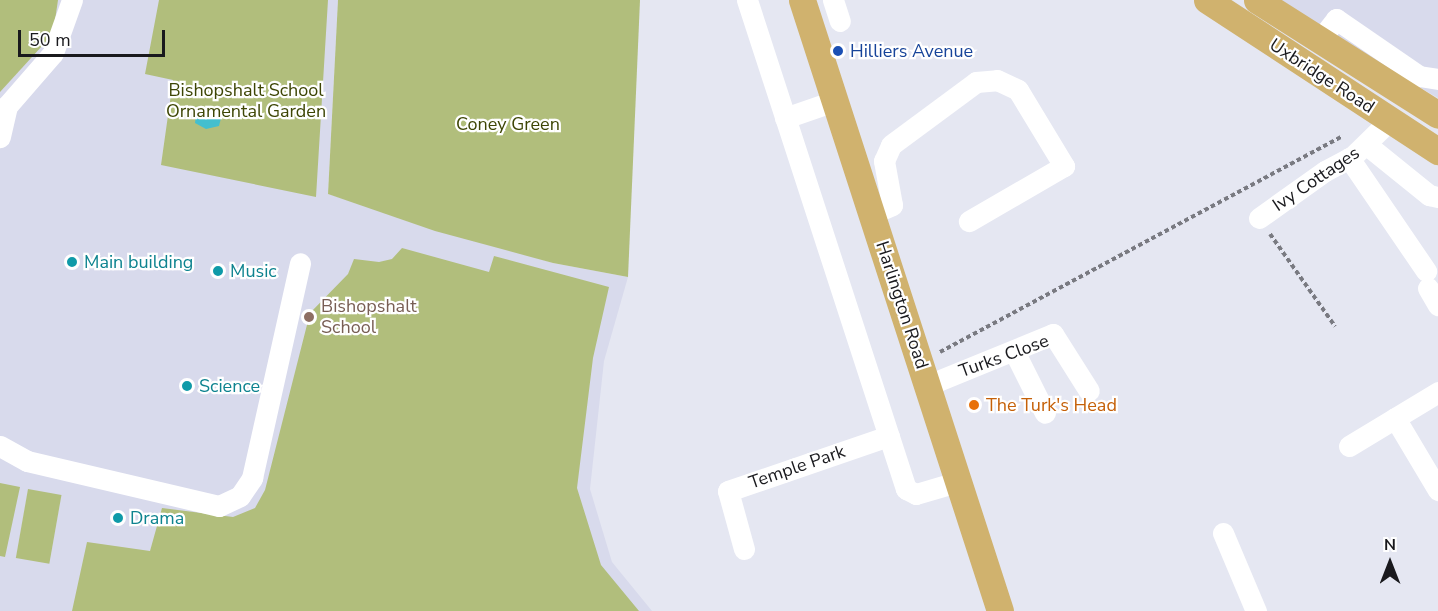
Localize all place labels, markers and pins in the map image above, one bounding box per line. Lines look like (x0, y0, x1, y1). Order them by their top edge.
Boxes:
place label: Hilliers Avenue (850, 40, 973, 62)
marker: Hilliers Avenue (831, 44, 845, 58)
place label: Main building (84, 251, 193, 273)
marker: Main building (65, 255, 79, 269)
place label: Music (230, 260, 277, 282)
marker: Music (211, 264, 225, 278)
place label: Bishopshalt School (321, 296, 417, 338)
marker: Bishopshalt School (302, 310, 316, 324)
place label: Science (199, 375, 260, 397)
marker: Science (180, 379, 194, 393)
place label: The Turk's Head (986, 394, 1117, 416)
marker: The Turk's Head (967, 398, 981, 412)
place label: Drama (130, 507, 184, 529)
marker: Drama (111, 511, 125, 525)

